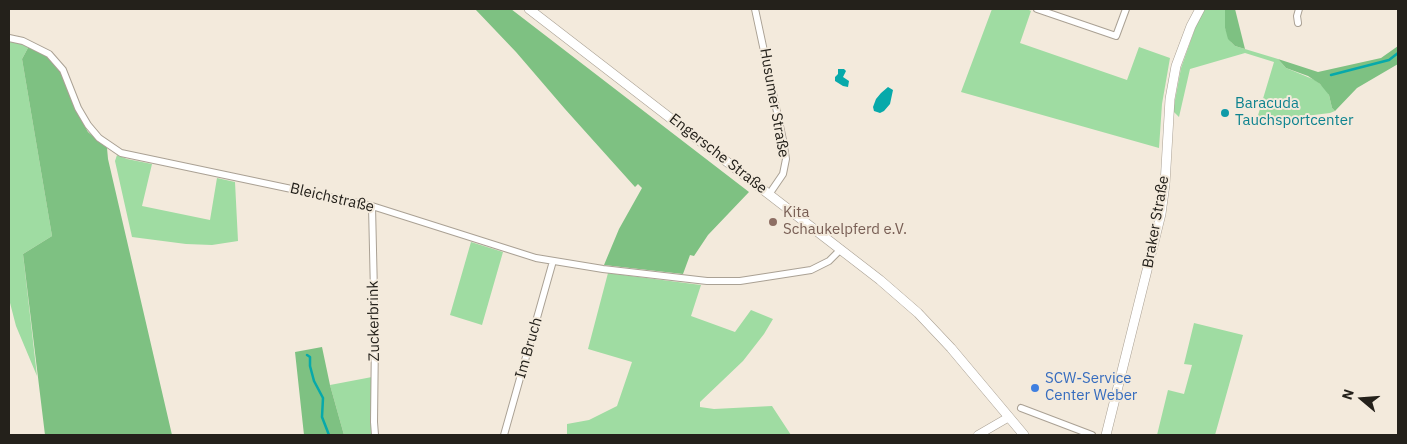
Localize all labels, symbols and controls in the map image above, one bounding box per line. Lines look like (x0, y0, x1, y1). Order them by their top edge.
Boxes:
street label: Husumer Straße (756, 47, 792, 159)
place label: Baracuda Tauchsportcenter (1235, 95, 1353, 130)
marker: Baracuda Tauchsportcenter (1219, 107, 1231, 119)
street label: Engersche Straße (665, 110, 771, 198)
street label: Braker Straße (1139, 174, 1173, 270)
street label: Bleichstraße (288, 180, 376, 216)
place label: Kita Schaukelpferd e.V. (783, 204, 907, 239)
marker: Kita Schaukelpferd e.V. (767, 216, 779, 228)
street label: Zuckerbrink (364, 281, 384, 361)
street label: Im Bruch (512, 315, 546, 381)
place label: SCW-Service Center Weber (1045, 370, 1137, 405)
north arrow (1337, 374, 1387, 424)
marker: SCW-Service Center Weber (1029, 382, 1041, 394)
text: N (1338, 387, 1358, 402)

